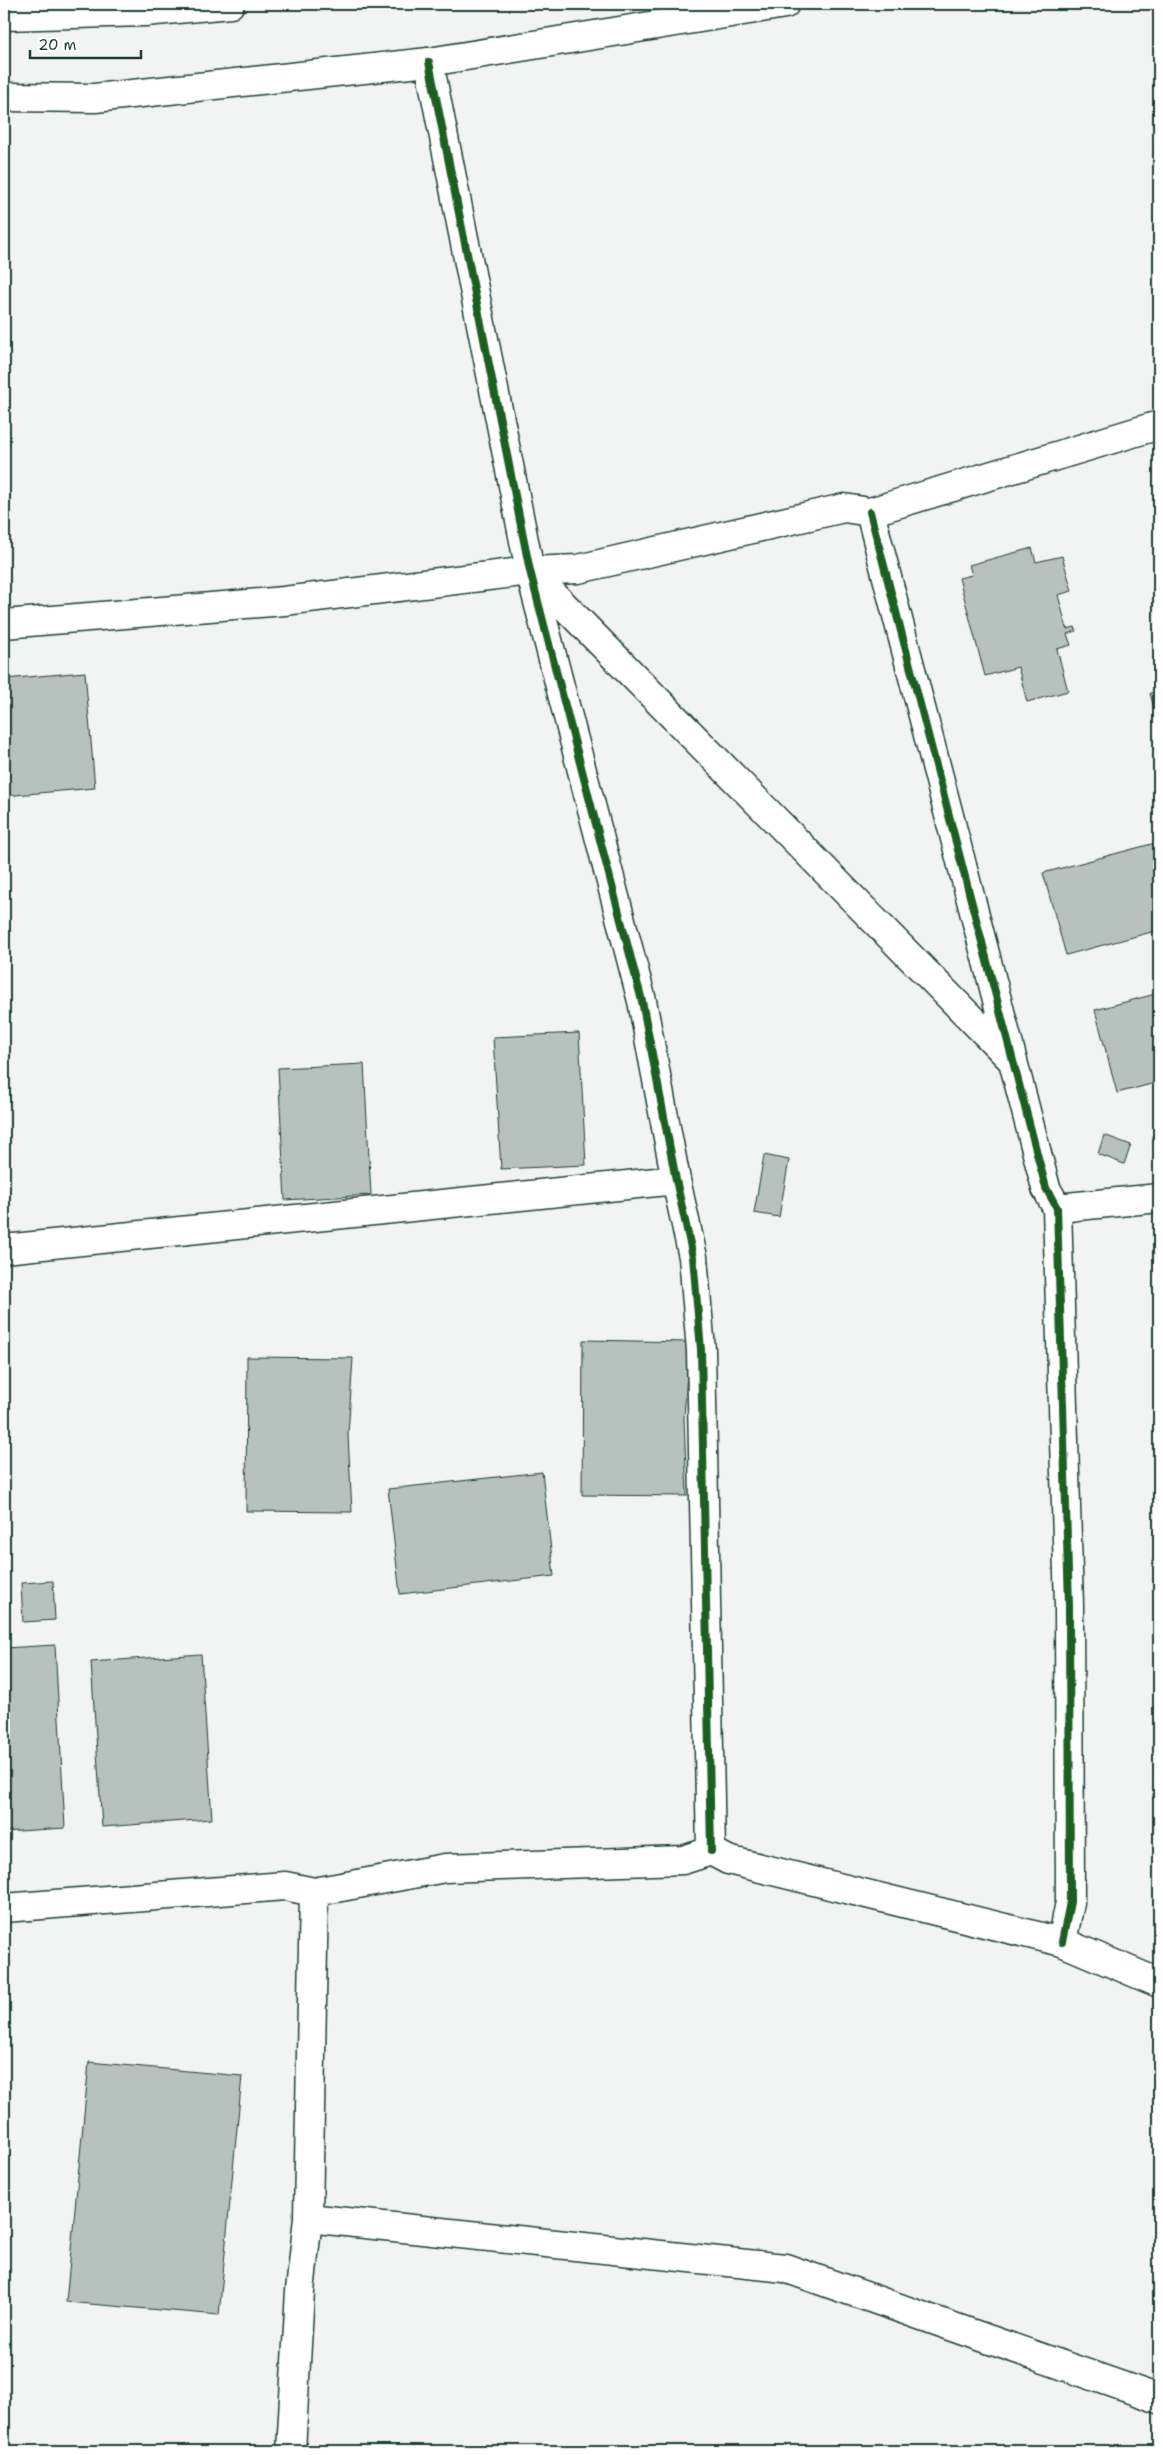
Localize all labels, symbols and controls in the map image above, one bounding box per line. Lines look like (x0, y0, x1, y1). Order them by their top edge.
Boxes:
scale bar (30, 28, 141, 60)
text: 20 m (38, 35, 77, 55)

